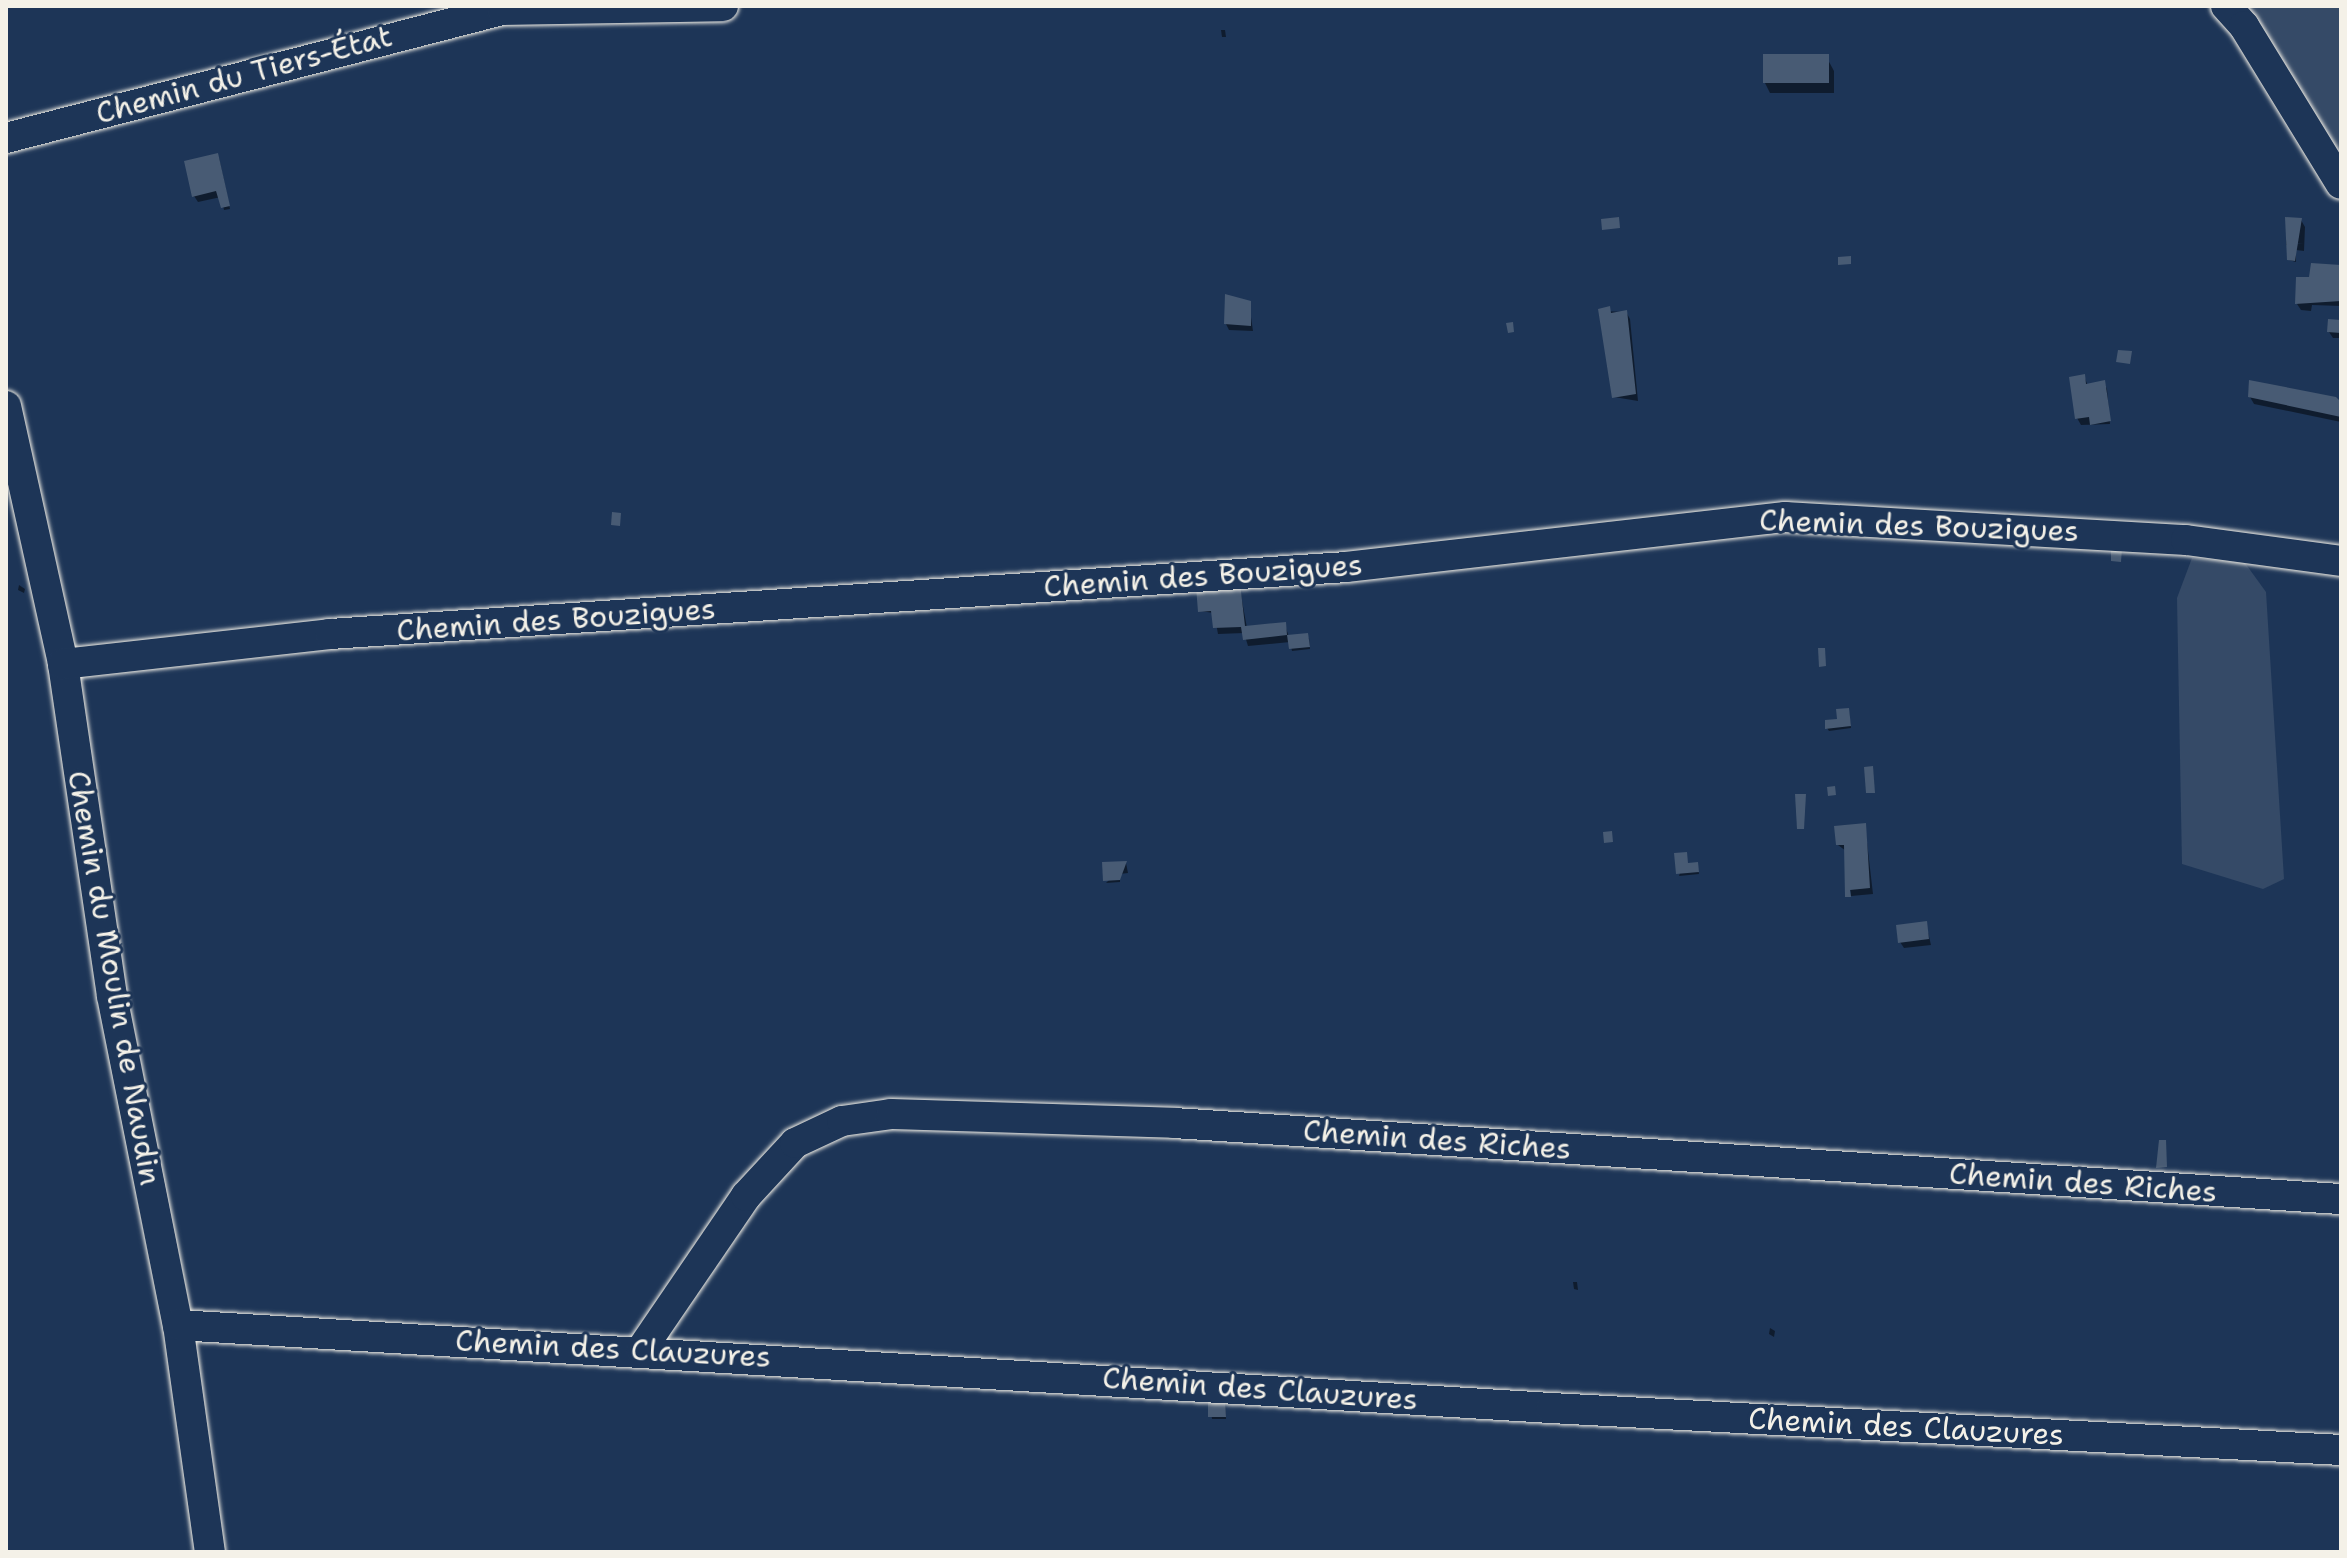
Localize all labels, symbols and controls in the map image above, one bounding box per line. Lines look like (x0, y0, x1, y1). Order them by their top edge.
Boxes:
street label: Chemin du Tiers-État (92, 18, 396, 132)
street label: Chemin des Bouzigues (1759, 502, 2079, 550)
street label: Chemin des Bouzigues (1042, 547, 1364, 605)
street label: Chemin des Bouzigues (395, 591, 717, 649)
street label: Chemin du Moulin de Naudin (60, 768, 168, 1188)
street label: Chemin des Riches (1302, 1113, 1572, 1167)
street label: Chemin des Riches (1948, 1156, 2218, 1210)
street label: Chemin des Clauzures (454, 1323, 772, 1375)
street label: Chemin des Clauzures (1101, 1360, 1419, 1418)
street label: Chemin des Clauzures (1747, 1401, 2065, 1453)

